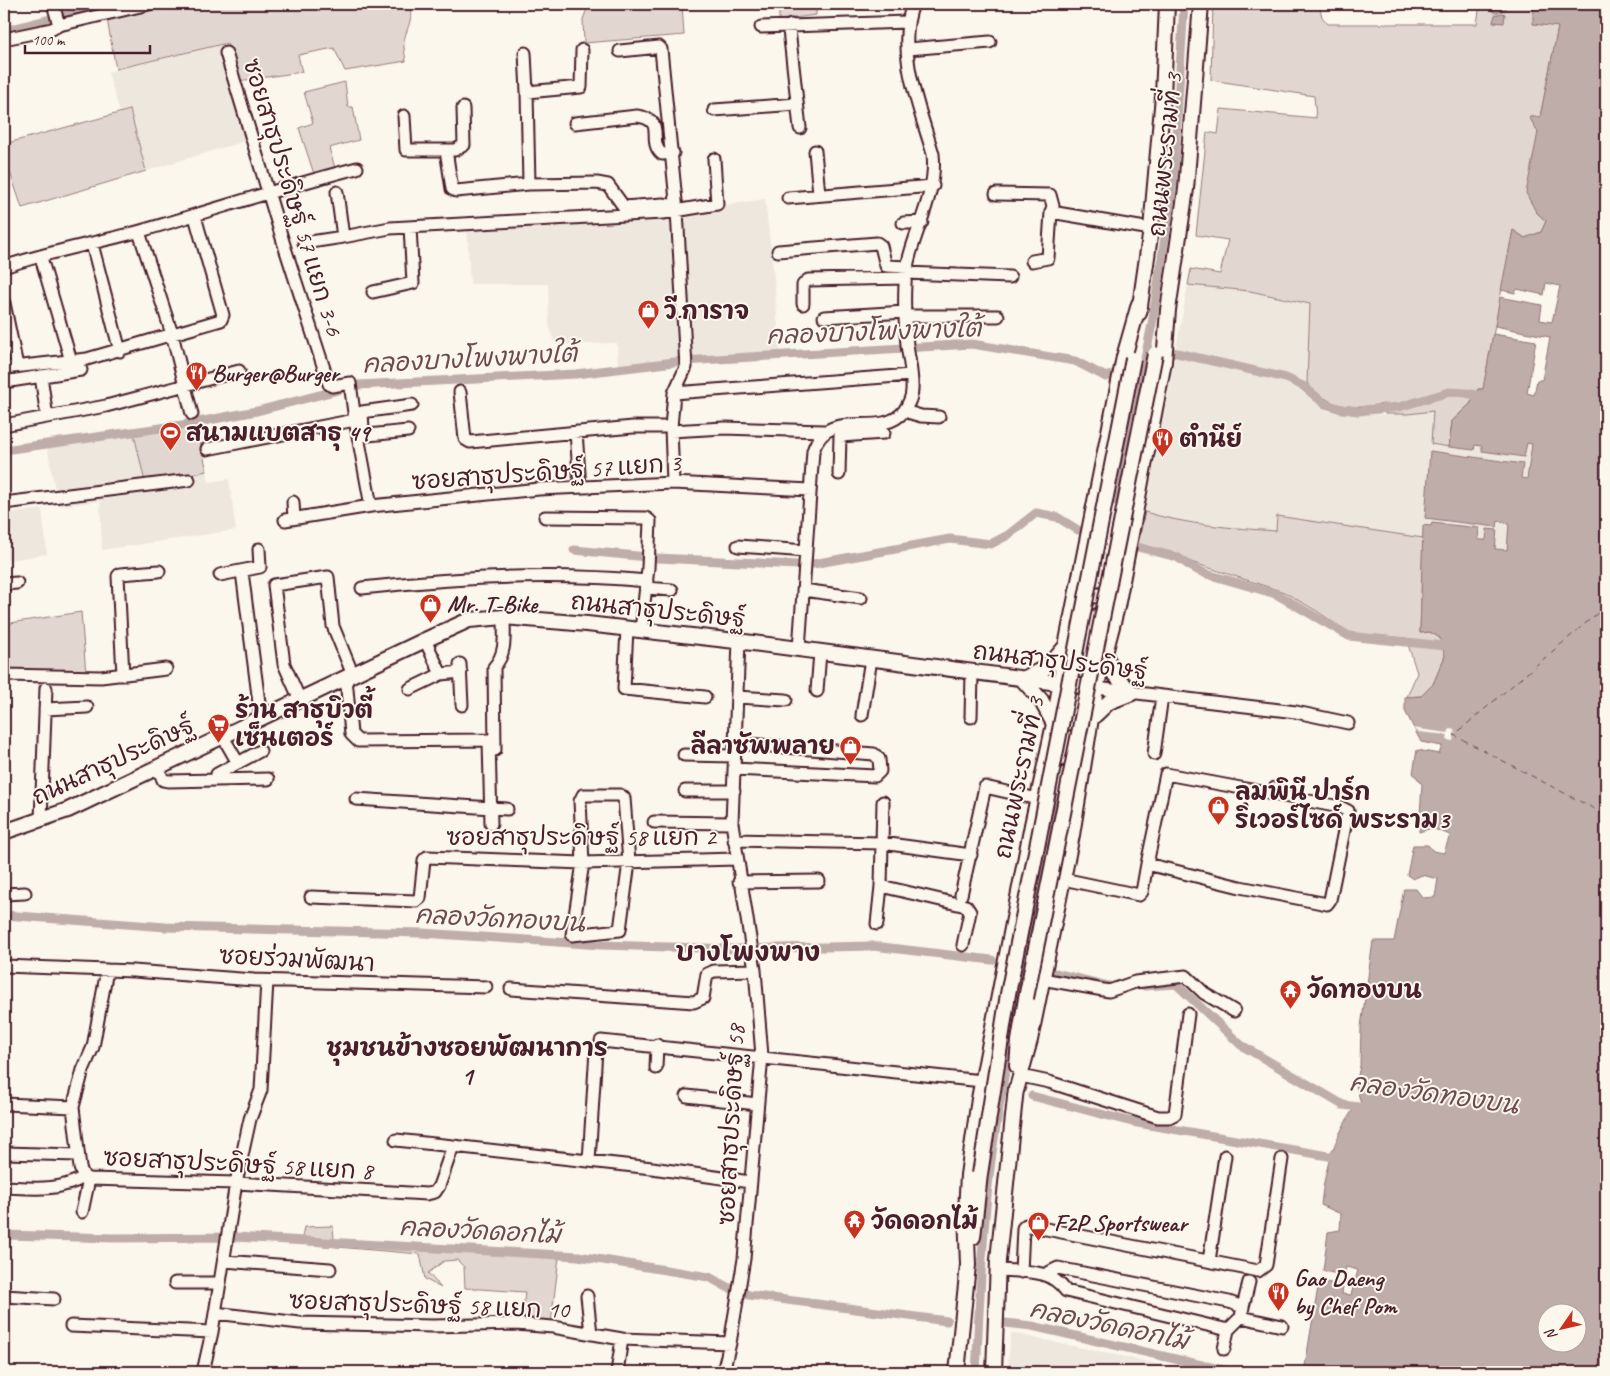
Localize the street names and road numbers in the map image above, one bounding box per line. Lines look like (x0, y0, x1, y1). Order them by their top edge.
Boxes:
street label: ซอยสาธุประดิษฐ์ 57 แยก 3-6 (234, 55, 351, 341)
street label: ถนนพระรามที่ 3 (1135, 69, 1189, 238)
street label: ซอยสาธุประดิษฐ์ 57 แยก 3 (411, 446, 684, 499)
street label: ถนนสาธุประดิษฐ์ (569, 585, 747, 637)
street label: ถนนสาธุประดิษฐ์ (971, 634, 1149, 690)
street label: ถนนพระรามที่ 3 (980, 691, 1051, 862)
street label: ถนนสาธุประดิษฐ์ (27, 709, 200, 814)
street label: ซอยสาธุประดิษฐ์ 58 แยก 2 (446, 821, 718, 855)
street label: ซอยร่วมพัฒนา (218, 940, 376, 978)
street label: ซอยสาธุประดิษฐ์ 58 (710, 1022, 754, 1226)
street label: ซอยสาธุประดิษฐ์ 58 แยก 8 (103, 1141, 376, 1189)
street label: ซอยสาธุประดิษฐ์ 58 แยก 10 (288, 1284, 572, 1328)

